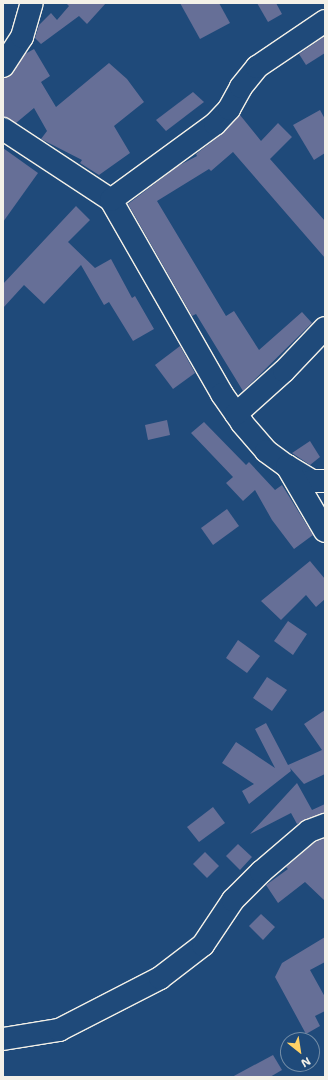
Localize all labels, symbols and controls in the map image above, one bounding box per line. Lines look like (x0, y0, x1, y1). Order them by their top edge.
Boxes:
north arrow (280, 1032, 320, 1072)
text: N (298, 1053, 313, 1071)

